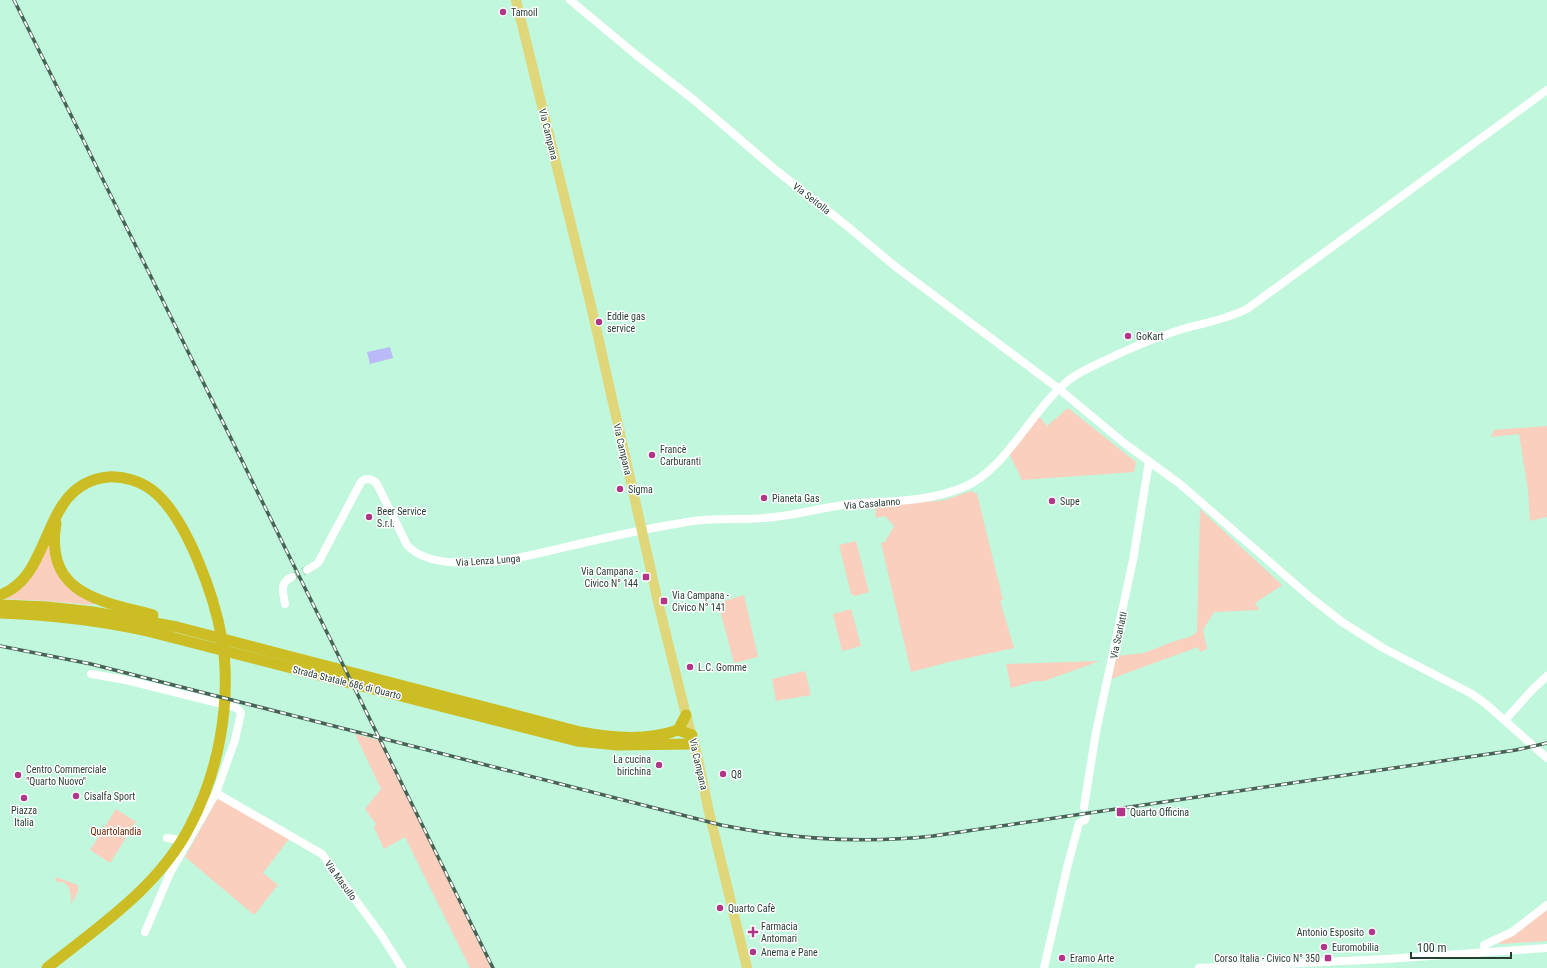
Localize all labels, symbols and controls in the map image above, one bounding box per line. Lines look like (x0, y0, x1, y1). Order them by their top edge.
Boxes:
marker: Tamoil (498, 7, 508, 17)
place label: Tamoil (511, 7, 538, 18)
street label: Via Campana (537, 107, 560, 161)
street label: Via Seitolla (791, 180, 833, 217)
place label: Eddie gas service (607, 311, 646, 334)
marker: Eddie gas service (594, 317, 604, 327)
marker: GoKart (1123, 331, 1133, 341)
place label: GoKart (1136, 331, 1163, 342)
street label: Via Campana (611, 422, 634, 476)
place label: Francè Carburanti (660, 444, 701, 467)
marker: Francè Carburanti (647, 450, 657, 460)
marker: Sigma (615, 484, 625, 494)
place label: Sigma (628, 484, 653, 495)
marker: Pianeta Gas (759, 493, 769, 503)
place label: Pianeta Gas (772, 493, 820, 504)
street label: Via Casalanno (843, 496, 901, 511)
marker: Supe (1047, 496, 1057, 506)
place label: Supe (1060, 496, 1080, 507)
place label: Beer Service S.r.l. (377, 506, 426, 529)
marker: Beer Service S.r.l. (364, 512, 374, 522)
street label: Via Lenza Lunga (455, 553, 521, 568)
place label: Via Campana - Civico N° 144 (581, 566, 639, 589)
marker: Via Campana - Civico N° 144 (641, 572, 651, 582)
place label: Via Campana - Civico N° 141 (672, 590, 730, 613)
marker: Via Campana - Civico N° 141 (659, 596, 669, 606)
street label: Via Scarlatti (1108, 611, 1129, 660)
marker: L.C. Gomme (685, 662, 695, 672)
place label: L.C. Gomme (698, 662, 747, 673)
street label: Strada Statale 686 di Quarto (292, 664, 402, 701)
street label: Via Campana (687, 737, 710, 791)
place label: La cucina birichina (613, 754, 651, 777)
marker: La cucina birichina (654, 760, 664, 770)
place label: Centro Commerciale "Quarto Nuovo" (26, 764, 107, 787)
marker: Q8 (718, 769, 728, 779)
place label: Q8 (731, 769, 742, 780)
marker: Centro Commerciale "Quarto Nuovo" (13, 770, 23, 780)
marker: Cisalfa Sport (71, 791, 81, 801)
place label: Cisalfa Sport (84, 791, 135, 802)
marker: Piazza Italia (19, 793, 29, 803)
place label: Piazza Italia (11, 805, 37, 828)
marker: Quarto Officina (1115, 806, 1127, 818)
place label: Quarto Officina (1130, 807, 1189, 818)
park label: Quartolandia (91, 826, 142, 837)
street label: Via Masullo (323, 858, 359, 902)
marker: Quarto Cafè (715, 903, 725, 913)
place label: Quarto Cafè (728, 903, 776, 914)
place label: Farmacia Antomari (761, 921, 798, 944)
marker: Farmacia Antomari (748, 927, 758, 937)
place label: Antonio Esposito (1297, 927, 1364, 938)
marker: Antonio Esposito (1367, 927, 1377, 937)
scale bar (1411, 934, 1511, 960)
text: 100 m (1417, 941, 1447, 955)
marker: Euromobilia (1319, 942, 1329, 952)
place label: Euromobilia (1332, 942, 1379, 953)
marker: Anema e Pane (748, 947, 758, 957)
place label: Anema e Pane (761, 947, 818, 958)
marker: Eramo Arte (1057, 953, 1067, 963)
place label: Eramo Arte (1070, 953, 1114, 964)
place label: Corso Italia - Civico N° 350 (1214, 953, 1320, 964)
marker: Corso Italia - Civico N° 350 (1323, 953, 1333, 963)

